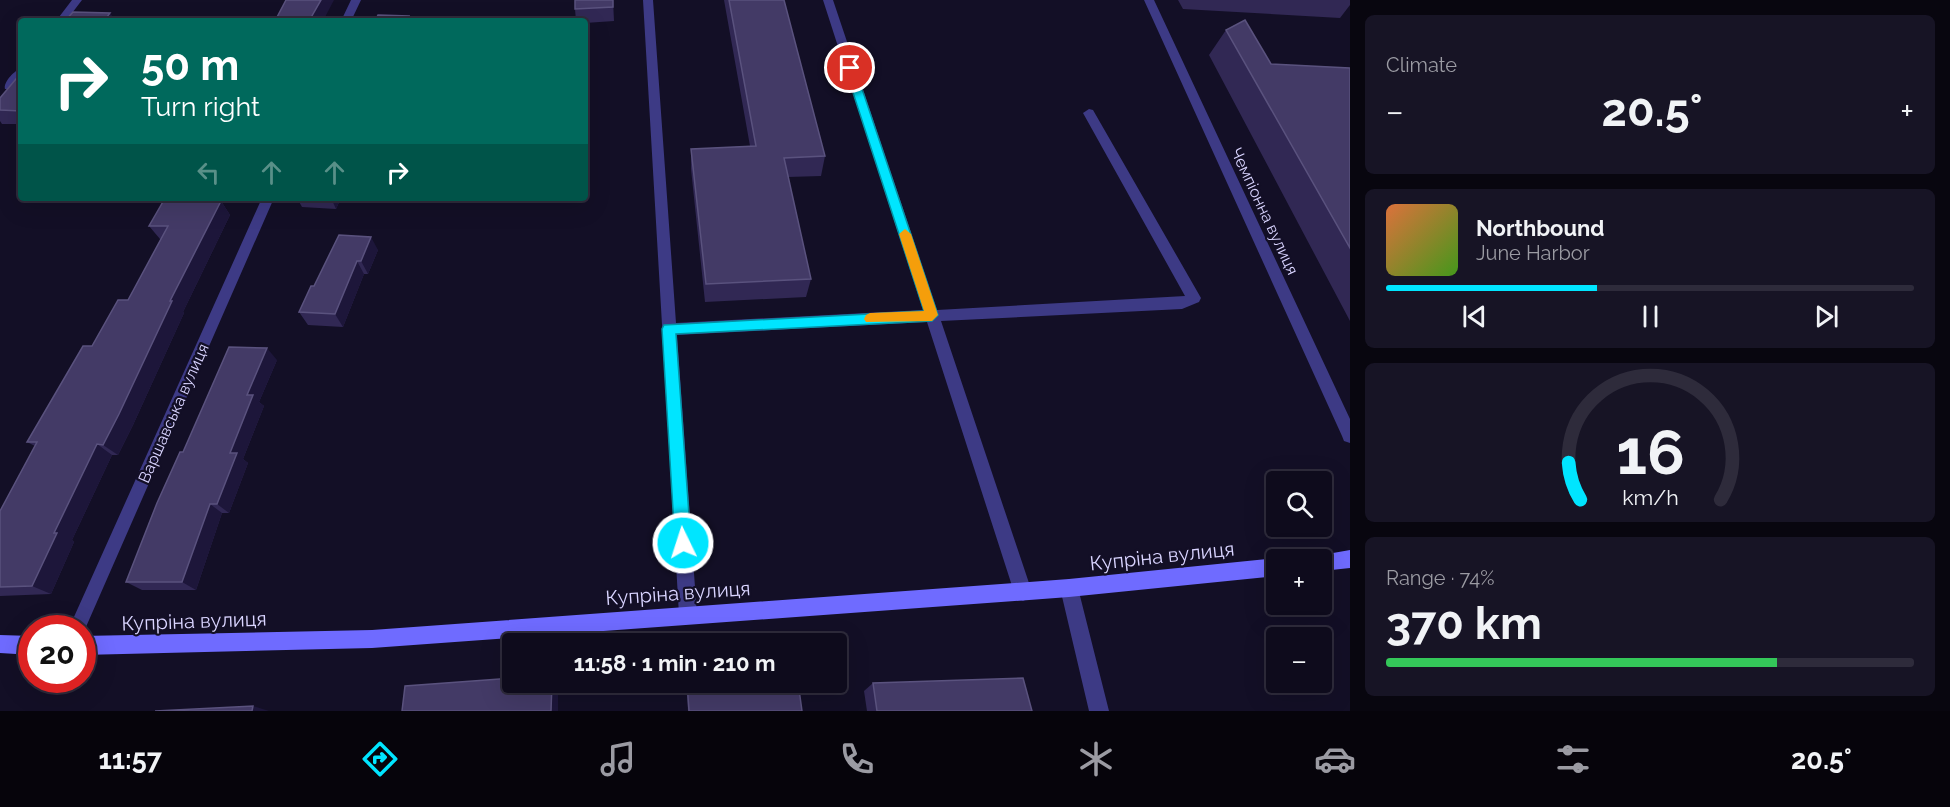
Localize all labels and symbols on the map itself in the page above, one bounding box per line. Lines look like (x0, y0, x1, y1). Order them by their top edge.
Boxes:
pin (824, 42, 875, 93)
street label: Чемпіонна вулиця (1227, 145, 1302, 278)
street label: Варшавська вулиця (134, 341, 213, 486)
position arrow (651, 511, 715, 575)
street label: Купріна вулиця (1089, 536, 1235, 576)
street label: Купріна вулиця (605, 576, 751, 610)
street label: Купріна вулиця (121, 606, 267, 636)
speed limit sign: 20 (18, 615, 96, 693)

